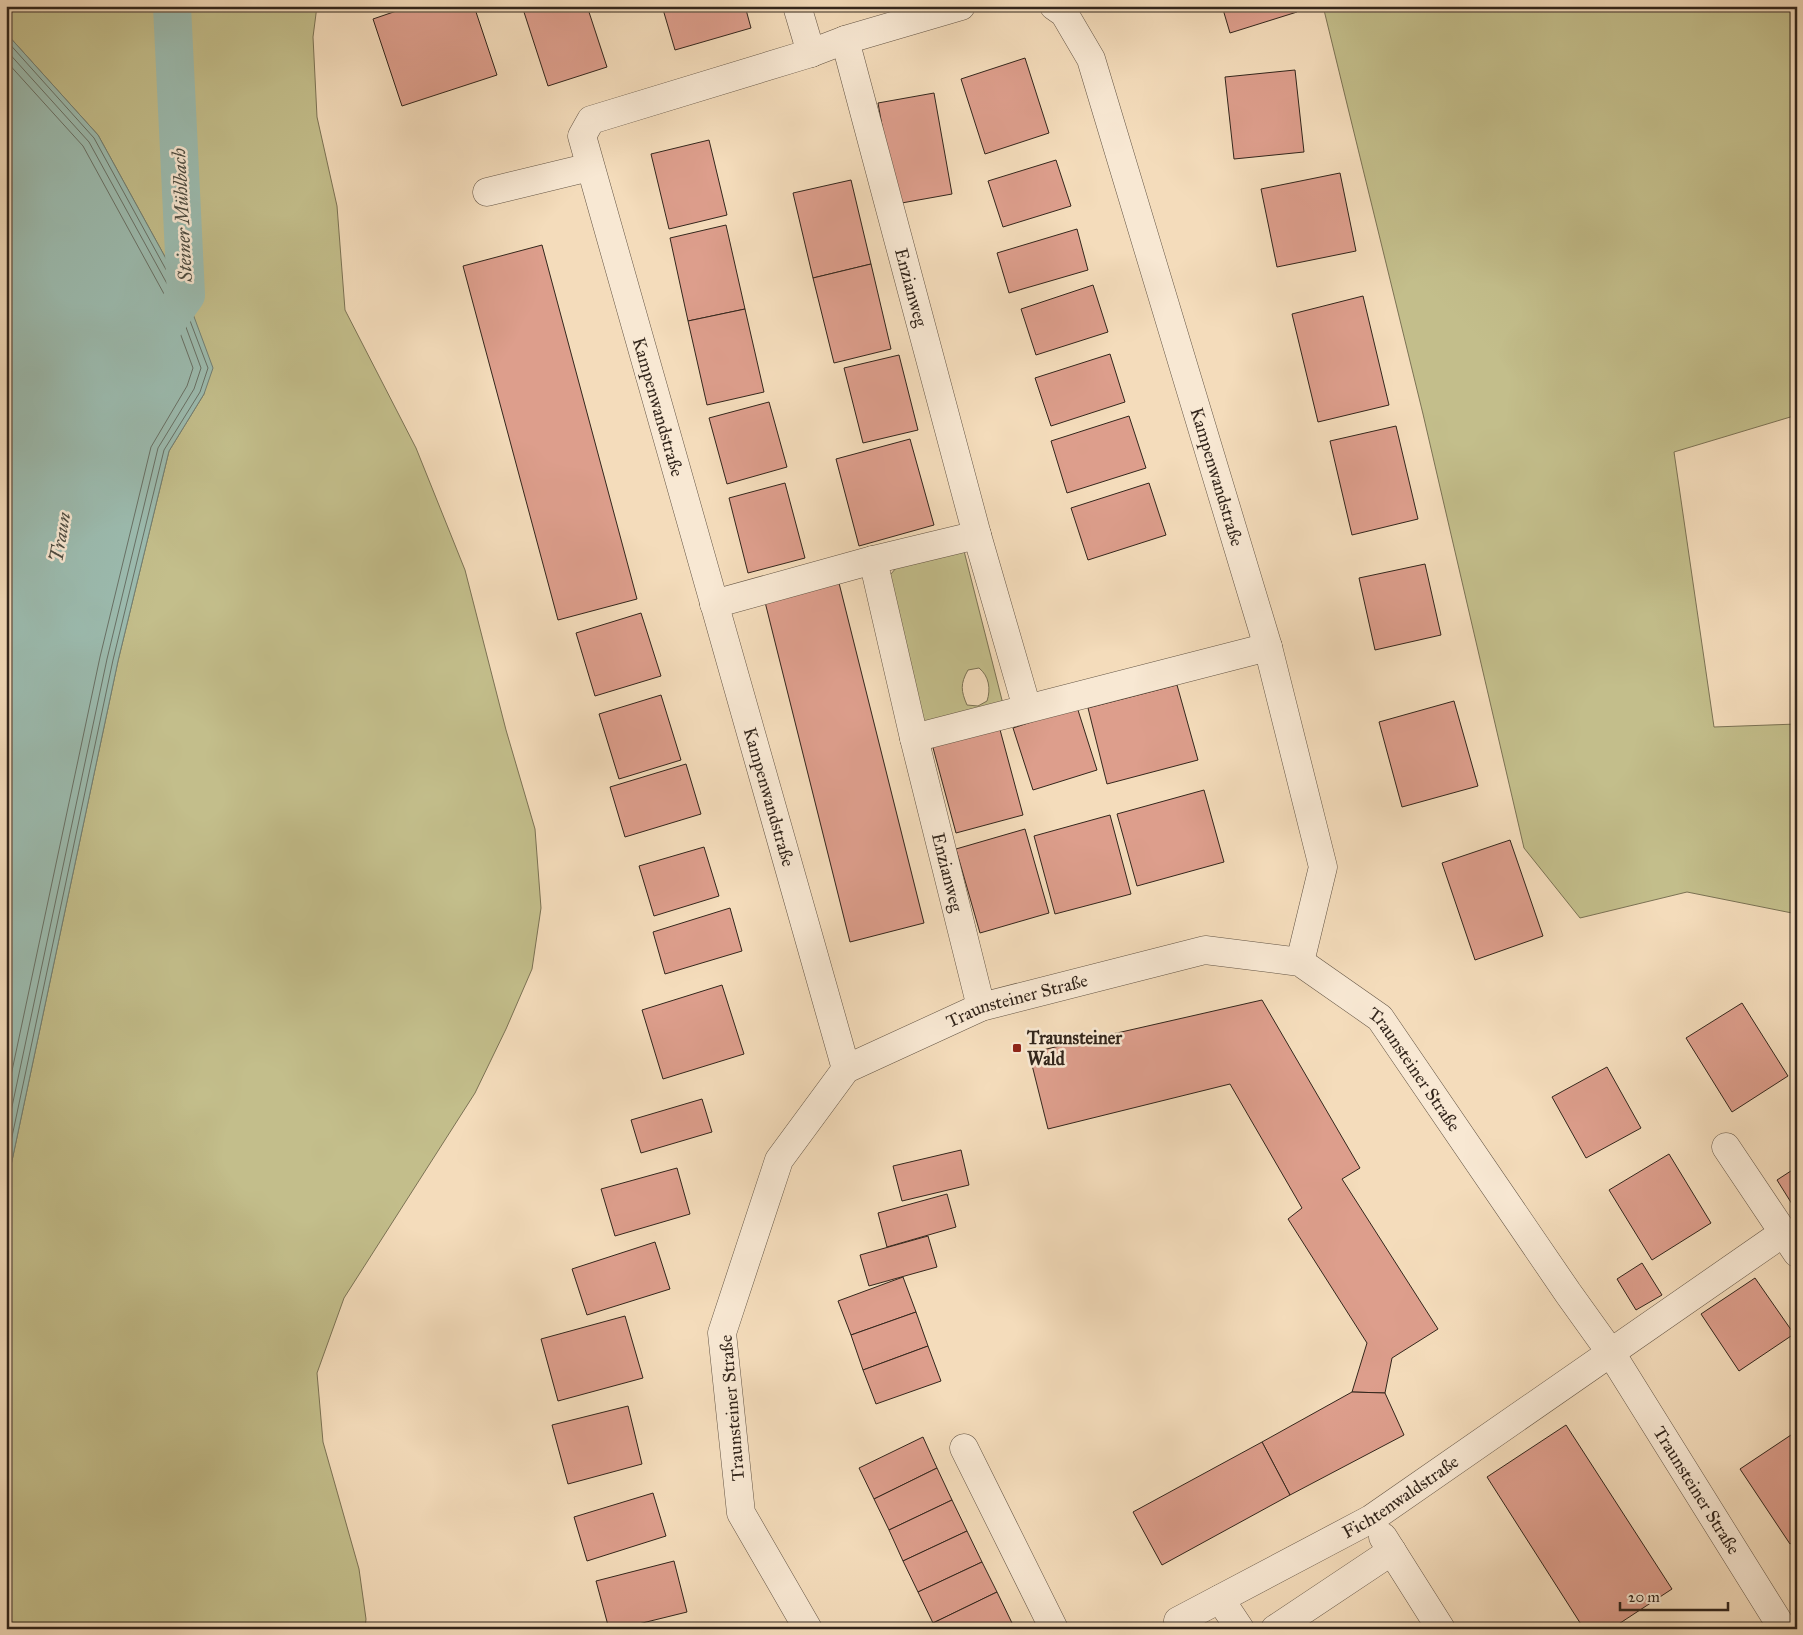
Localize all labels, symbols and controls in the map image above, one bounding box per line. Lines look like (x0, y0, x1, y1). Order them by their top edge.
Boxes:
water label: Steiner Mühlbach (167, 148, 197, 283)
street label: Enzianweg (890, 246, 932, 330)
street label: Kampenwandstraße (628, 335, 688, 479)
street label: Kampenwandstraße (1186, 405, 1248, 549)
water label: Traun (44, 510, 76, 564)
street label: Kampenwandstraße (739, 725, 799, 869)
street label: Enzianweg (927, 830, 968, 915)
street label: Traunsteiner Straße (943, 969, 1090, 1032)
street label: Traunsteiner Straße (1364, 1002, 1465, 1136)
place label: Traunsteiner Wald (1026, 1027, 1123, 1070)
marker: Traunsteiner Wald (1011, 1042, 1023, 1054)
street label: Traunsteiner Straße (715, 1334, 749, 1482)
street label: Traunsteiner Straße (1648, 1422, 1745, 1558)
street label: Fichtenwaldstraße (1339, 1451, 1463, 1543)
scale bar (1620, 1580, 1728, 1612)
text: 20 m (1628, 1588, 1660, 1606)

